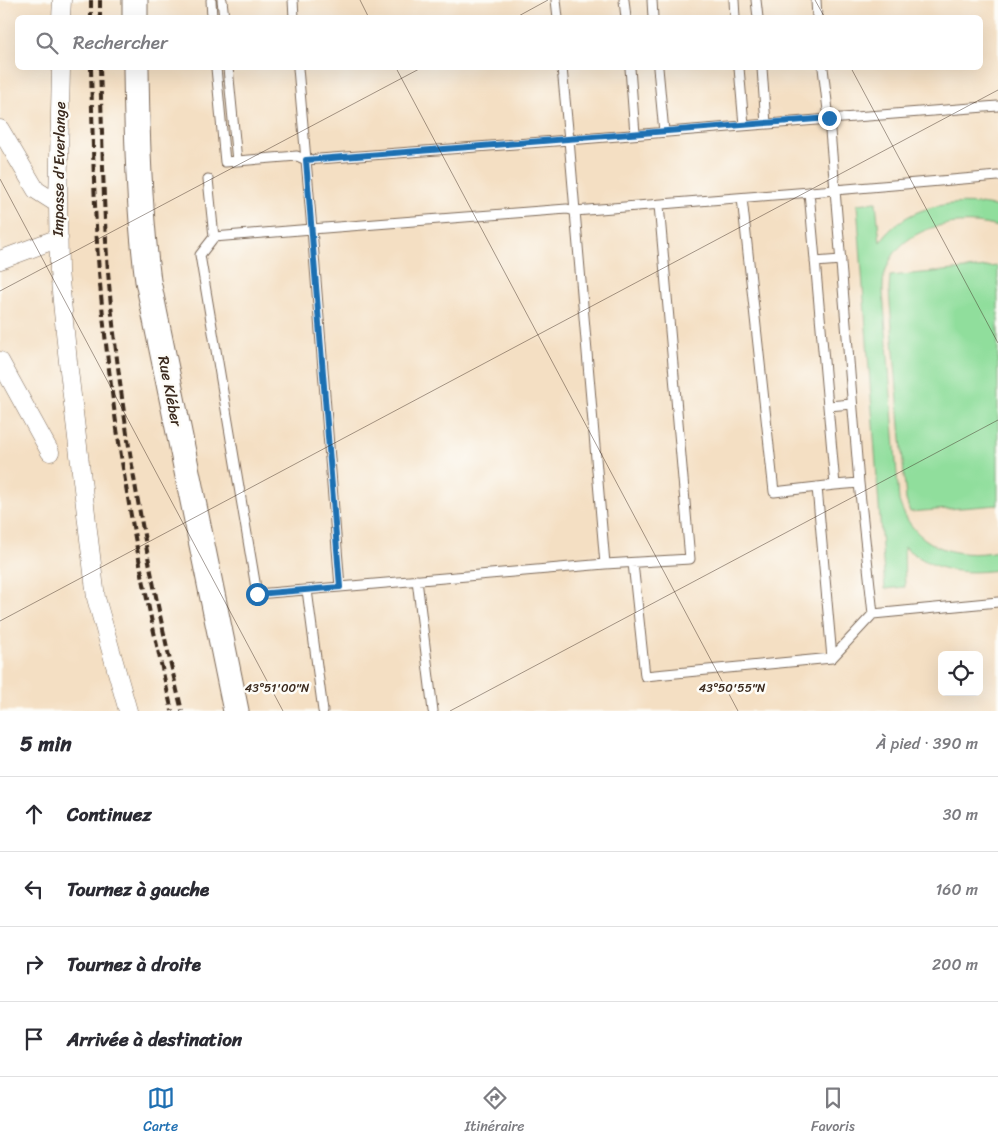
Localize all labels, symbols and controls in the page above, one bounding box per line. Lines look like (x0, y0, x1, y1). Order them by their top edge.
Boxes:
search box (15, 15, 983, 70)
text: Rechercher (73, 26, 168, 59)
icon: search (33, 29, 61, 57)
street label: Impasse d'Everlange (45, 101, 73, 238)
route end (818, 107, 841, 130)
street label: Rue Kléber (150, 354, 190, 429)
route start (246, 583, 269, 606)
map controls (938, 651, 983, 696)
button: locate (938, 651, 983, 696)
text: 43°51'00"N (245, 677, 310, 699)
text: 43°50'55"N (699, 677, 766, 699)
text: 5 min (20, 725, 72, 763)
text: À pied · 390 m (876, 729, 978, 758)
text: Continuez (67, 798, 152, 831)
icon: ahead (20, 800, 48, 828)
text: 30 m (943, 800, 978, 829)
text: Tournez à gauche (67, 873, 209, 906)
icon: left (20, 875, 48, 903)
text: 160 m (935, 875, 978, 904)
text: Tournez à droite (67, 948, 201, 981)
icon: right (20, 950, 48, 978)
text: 200 m (932, 950, 978, 979)
text: Arrivée à destination (67, 1023, 242, 1056)
icon: arrive (20, 1025, 48, 1053)
tab: Carte (143, 1084, 178, 1139)
tab: Itinéraire (465, 1084, 525, 1139)
tab: Favoris (811, 1084, 855, 1139)

